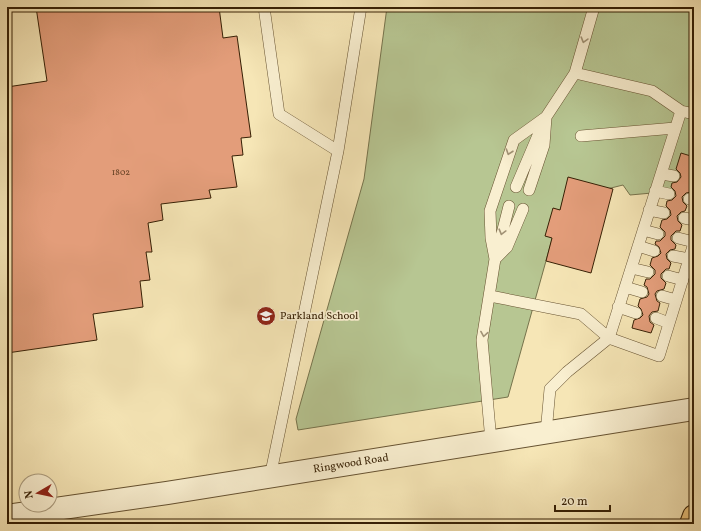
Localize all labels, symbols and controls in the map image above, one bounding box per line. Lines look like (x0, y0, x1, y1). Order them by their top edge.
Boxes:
one-way arrow (581, 37, 589, 43)
one-way arrow (506, 149, 514, 156)
house number: 1802 (112, 166, 130, 179)
one-way arrow (499, 229, 507, 236)
school or university icon: Parkland School (255, 305, 277, 327)
place label: Parkland School (280, 309, 358, 324)
one-way arrow (480, 331, 488, 337)
street label: Ringwood Road (312, 451, 390, 477)
north arrow (18, 473, 58, 513)
scale bar (555, 487, 610, 513)
text: N (22, 489, 38, 499)
text: 20 m (561, 494, 588, 510)

